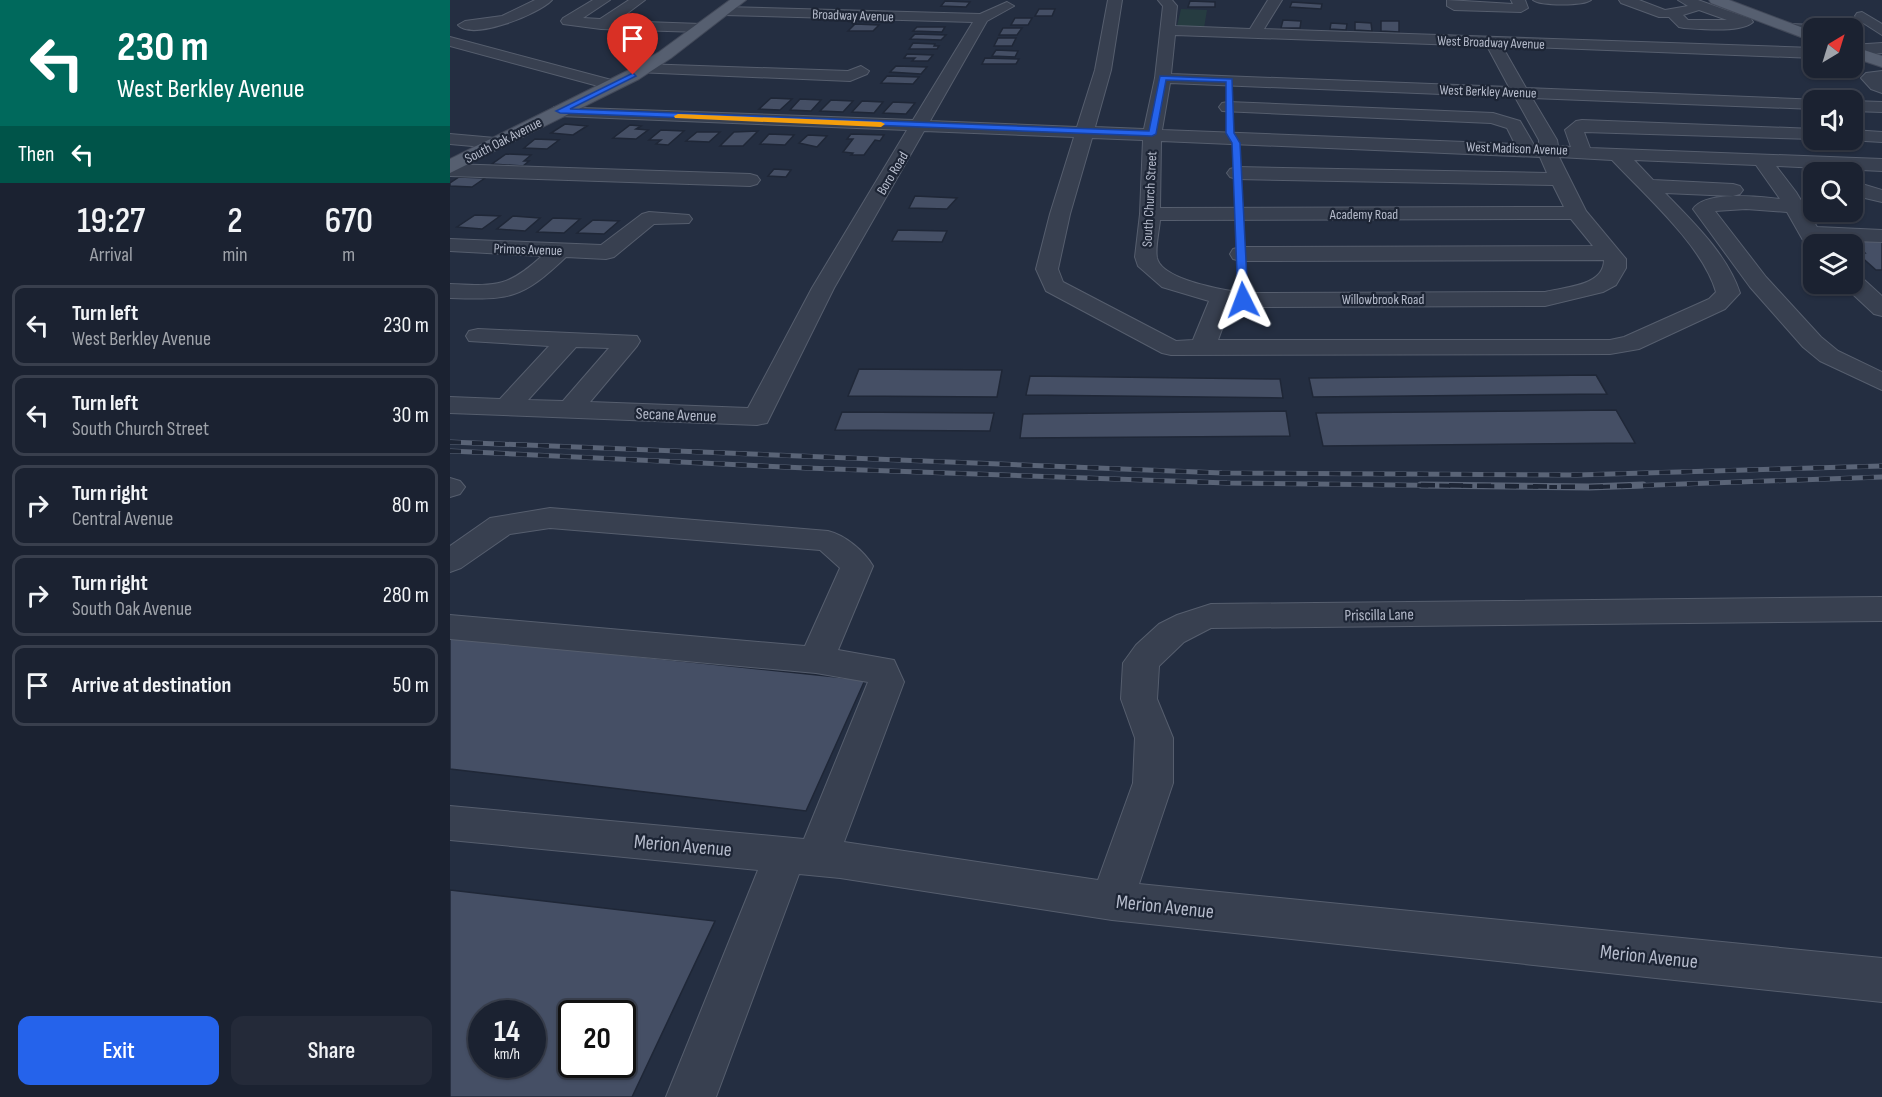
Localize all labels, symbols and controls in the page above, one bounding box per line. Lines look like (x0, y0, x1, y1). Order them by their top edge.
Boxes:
street label: Broadway Avenue (812, 6, 894, 25)
pin (607, 13, 658, 75)
north arrow (1803, 18, 1863, 78)
map controls (1803, 18, 1863, 294)
text: 230 m (117, 22, 209, 73)
icon: arrive (616, 22, 649, 55)
icon: left (18, 24, 96, 102)
street label: West Broadway Avenue (1437, 32, 1545, 53)
text: West Berkley Avenue (117, 73, 305, 105)
street label: West Berkley Avenue (1439, 81, 1537, 102)
button: sound (1803, 90, 1863, 150)
street label: South Oak Avenue (462, 114, 545, 167)
icon: left (66, 138, 99, 171)
street label: West Madison Avenue (1466, 138, 1568, 159)
text: Then (18, 141, 54, 168)
street label: Boro Road (873, 149, 912, 198)
street label: South Church Street (1139, 151, 1160, 247)
button: search (1803, 162, 1863, 222)
text: 19:27 (77, 200, 145, 243)
text: 2 (227, 200, 243, 243)
text: 670 (325, 200, 373, 243)
street label: Academy Road (1329, 206, 1398, 223)
button: layers (1803, 234, 1863, 294)
street label: Primos Avenue (493, 240, 563, 259)
text: Arrival (90, 243, 133, 267)
text: min (222, 243, 248, 267)
text: m (342, 243, 355, 267)
position arrow (1211, 268, 1275, 332)
street label: Willowbrook Road (1342, 291, 1424, 308)
text: Turn left (72, 300, 138, 327)
icon: left (21, 309, 54, 342)
text: 230 m (383, 312, 429, 339)
text: West Berkley Avenue (72, 327, 211, 351)
text: Turn left (72, 390, 138, 417)
icon: left (21, 399, 54, 432)
text: 30 m (392, 402, 429, 429)
street label: Secane Avenue (635, 405, 717, 426)
text: South Church Street (72, 417, 209, 441)
text: Turn right (72, 480, 148, 507)
icon: right (21, 489, 54, 522)
text: 80 m (392, 492, 429, 519)
text: Central Avenue (72, 507, 173, 531)
text: Turn right (72, 570, 148, 597)
icon: right (21, 579, 54, 612)
text: 280 m (383, 582, 429, 609)
text: South Oak Avenue (72, 597, 192, 621)
street label: Priscilla Lane (1344, 605, 1414, 626)
icon: arrive (21, 669, 54, 702)
text: Arrive at destination (72, 672, 231, 699)
text: 50 m (393, 672, 429, 699)
street label: Merion Avenue (633, 830, 733, 862)
street label: Merion Avenue (1115, 890, 1215, 924)
street label: Merion Avenue (1599, 940, 1699, 974)
speed limit sign: 20 (558, 1000, 636, 1078)
text: 14 (494, 1014, 520, 1050)
button: Exit (18, 1016, 219, 1085)
button: Share (231, 1016, 432, 1085)
text: km/h (494, 1045, 520, 1064)

